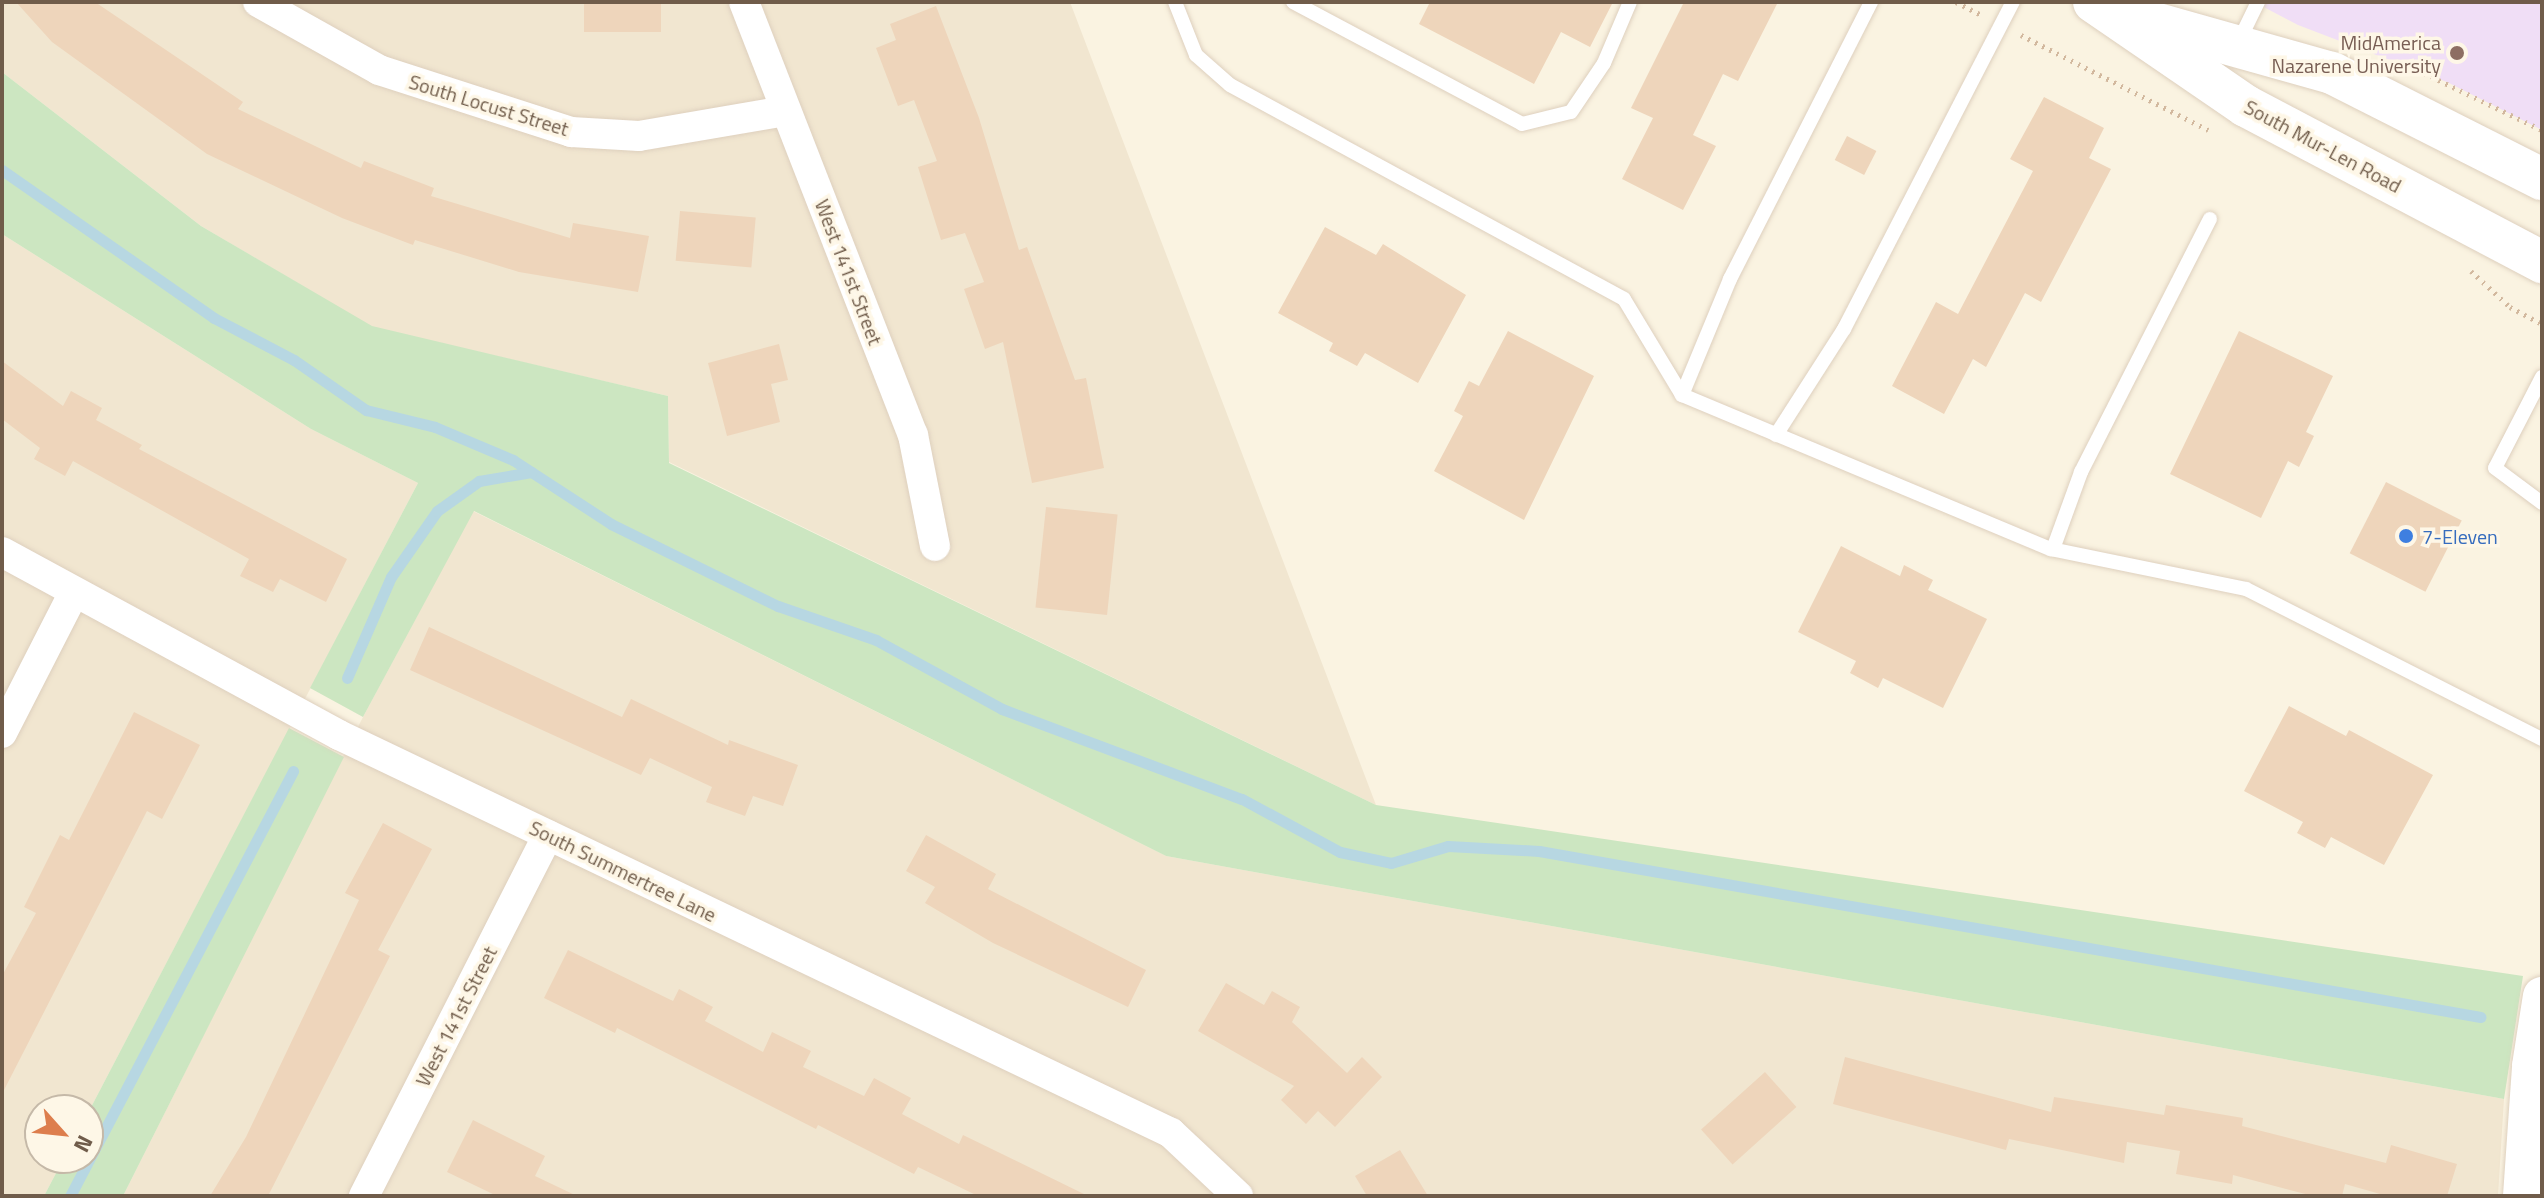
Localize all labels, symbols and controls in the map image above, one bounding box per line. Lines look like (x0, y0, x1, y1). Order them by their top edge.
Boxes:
place label: MidAmerica Nazarene University (2271, 30, 2441, 77)
marker: MidAmerica Nazarene University (2448, 44, 2466, 62)
street label: South Locust Street (406, 69, 572, 141)
street label: South Mur-Len Road (2240, 94, 2406, 198)
street label: West 141st Street (810, 196, 888, 348)
place label: 7-Eleven (2422, 524, 2498, 548)
marker: 7-Eleven (2397, 527, 2415, 545)
street label: South Summertree Lane (526, 815, 720, 927)
street label: West 141st Street (410, 942, 502, 1090)
north arrow (24, 1094, 104, 1174)
text: N (65, 1129, 102, 1158)

